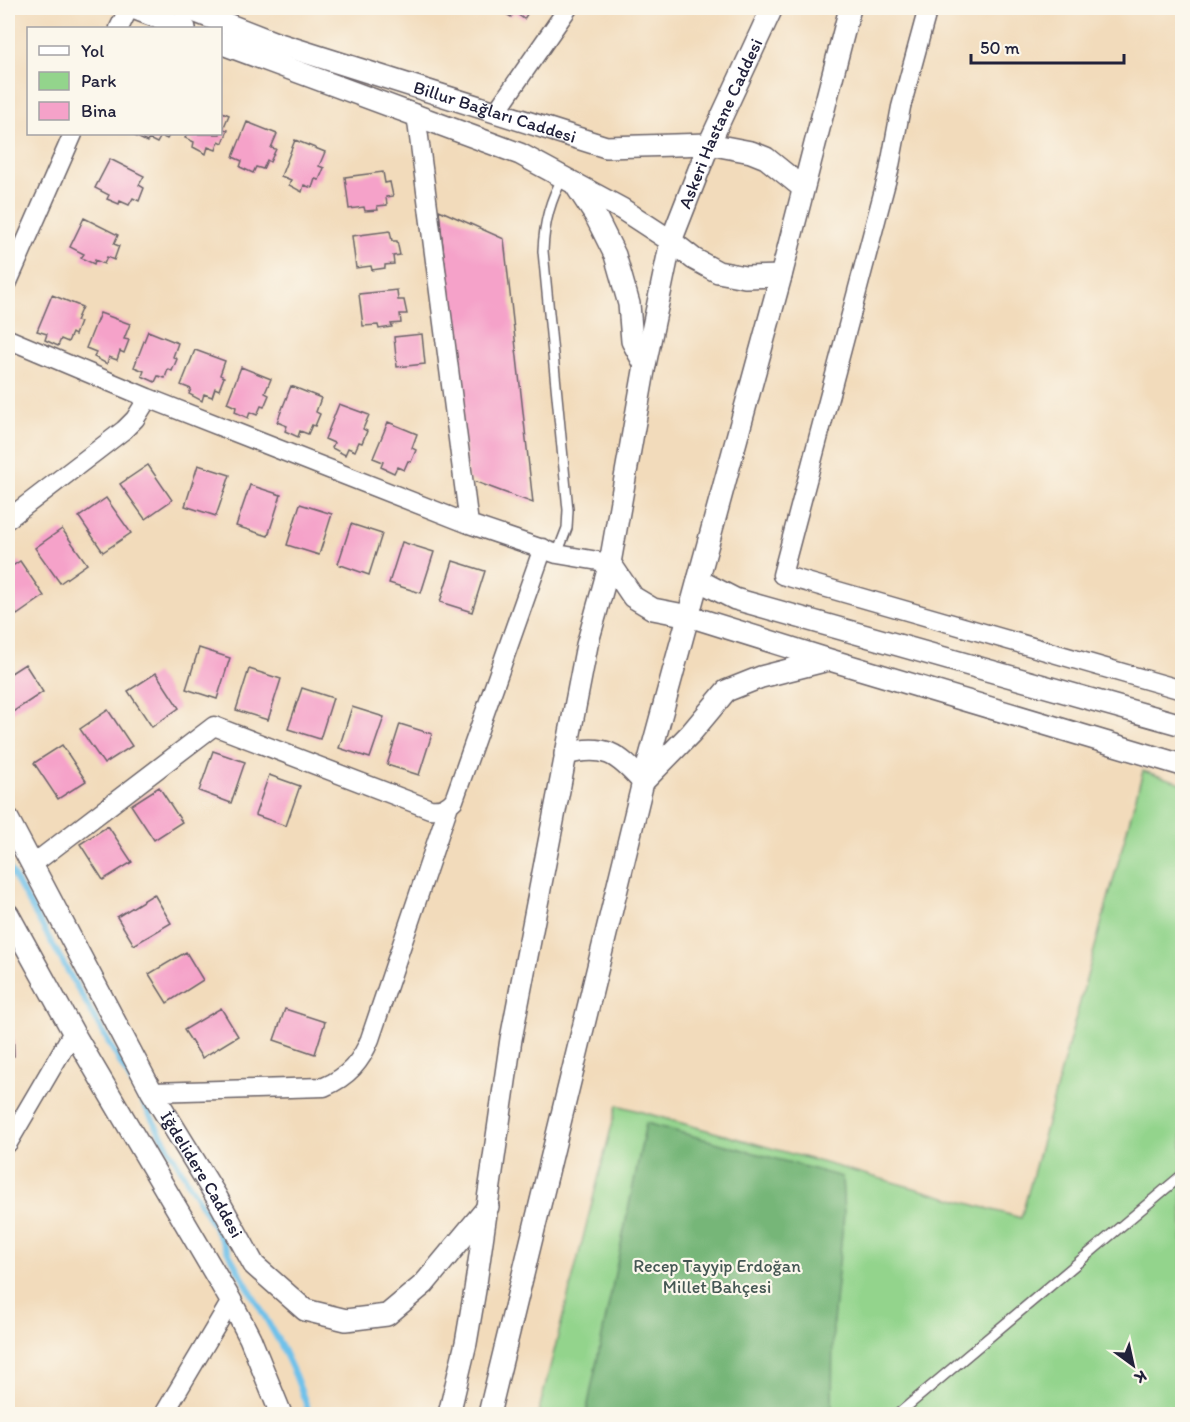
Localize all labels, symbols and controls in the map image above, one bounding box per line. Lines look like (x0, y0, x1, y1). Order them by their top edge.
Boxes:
legend (27, 27, 222, 135)
scale bar (971, 27, 1124, 65)
street label: Askeri Hastane Caddesi (674, 35, 767, 212)
text: 50 m (980, 37, 1020, 59)
text: Yol (81, 40, 104, 62)
text: Park (81, 70, 116, 92)
street label: Billur Bağları Caddesi (411, 76, 579, 148)
text: Bina (81, 100, 116, 122)
street label: İğdelidere Caddesi (155, 1107, 248, 1242)
park label: Recep Tayyip Erdoğan Millet Bahçesi (633, 1255, 801, 1298)
north arrow (1103, 1335, 1163, 1395)
text: K (1131, 1366, 1150, 1388)

